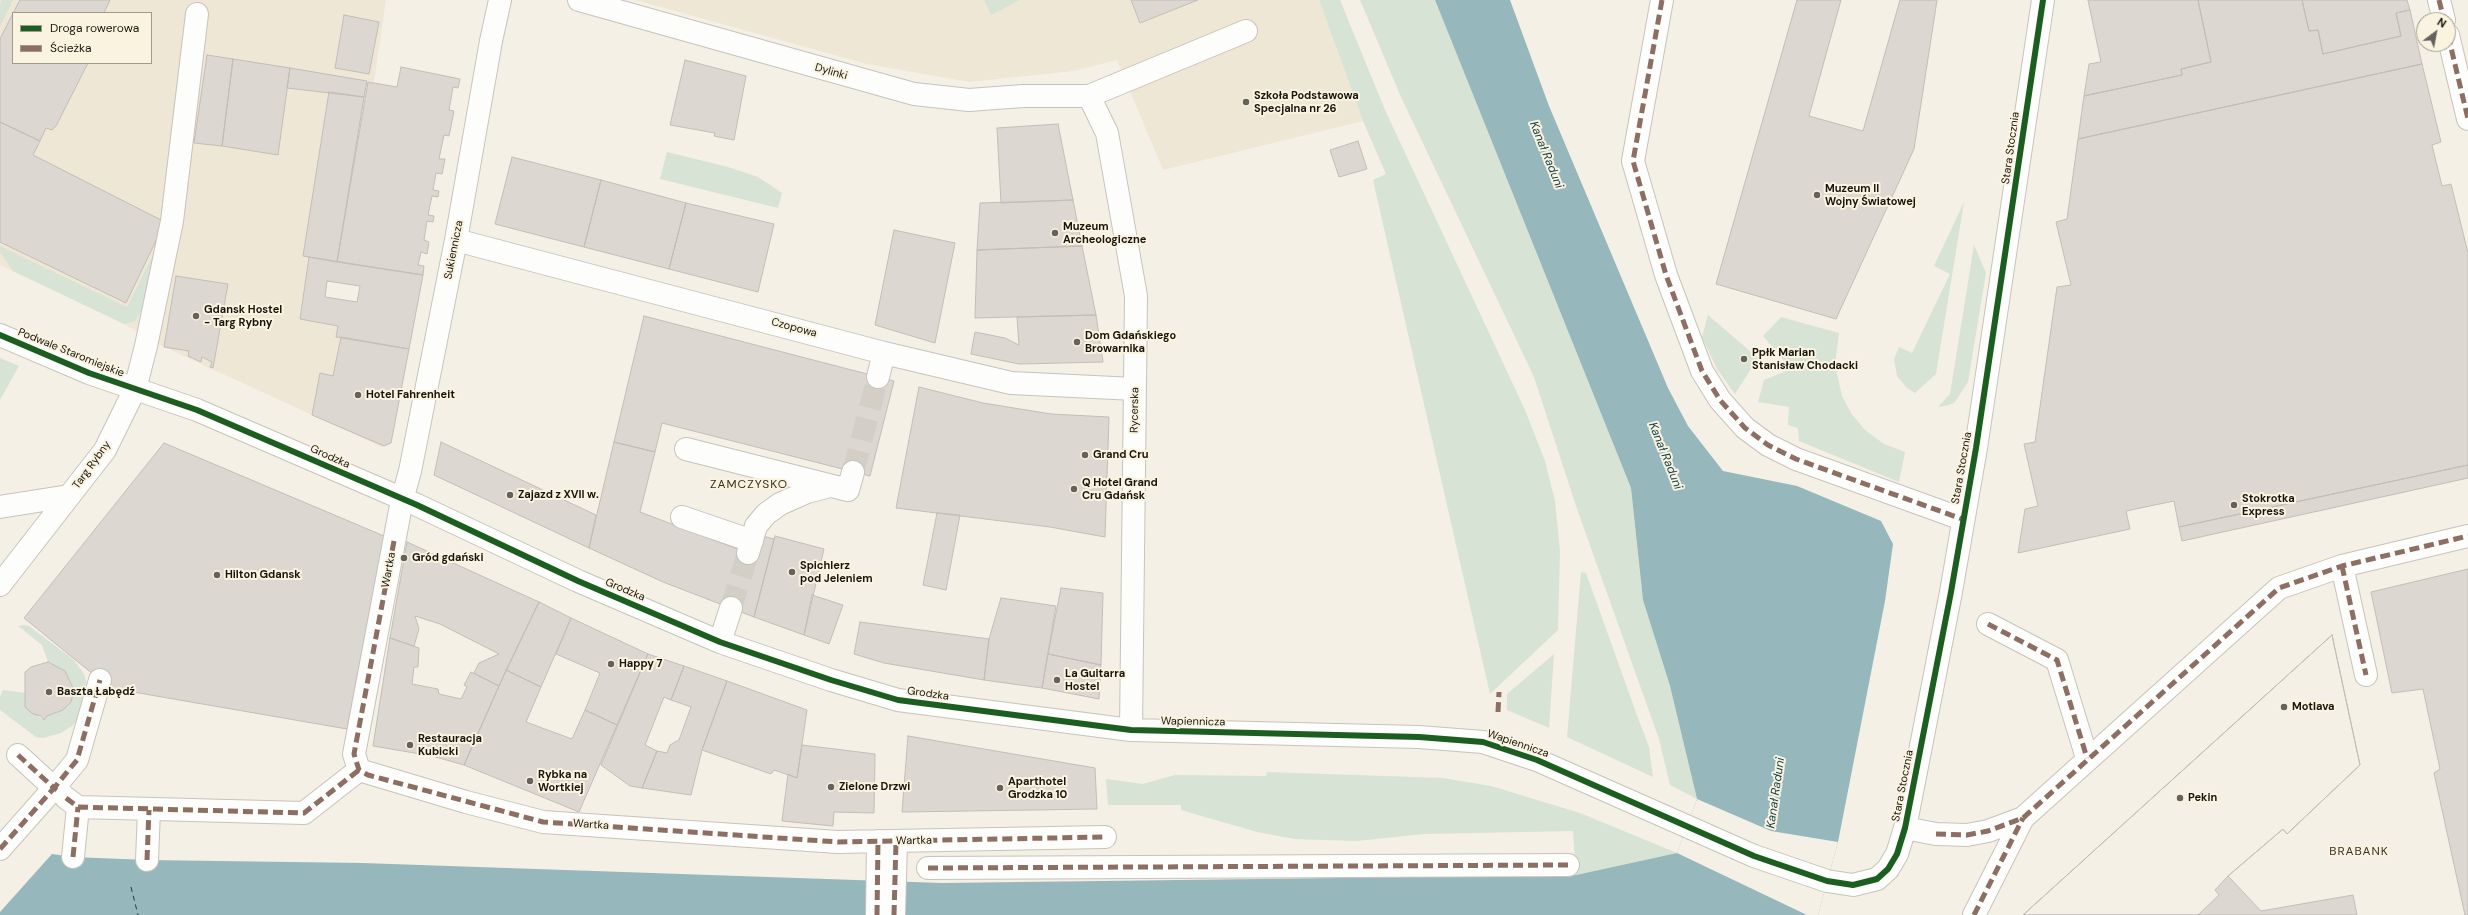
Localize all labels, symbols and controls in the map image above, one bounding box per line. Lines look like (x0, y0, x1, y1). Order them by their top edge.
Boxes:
legend (12, 12, 152, 64)
north arrow (2416, 12, 2456, 52)
text: N (2435, 15, 2449, 31)
text: Droga rowerowa (50, 20, 139, 36)
text: Ścieżka (50, 40, 92, 56)
street label: Dylinki (813, 61, 849, 83)
place label: Szkoła Podstawowa Specjalna nr 26 (1254, 89, 1359, 115)
marker: Szkoła Podstawowa Specjalna nr 26 (1241, 97, 1251, 107)
street label: Stara Stocznia (1999, 111, 2023, 185)
water label: Kanał Raduni (1526, 119, 1566, 191)
place label: Muzeum II Wojny Światowej (1825, 182, 1916, 208)
marker: Muzeum II Wojny Światowej (1812, 190, 1822, 200)
street label: Sukiennicza (442, 219, 466, 281)
place label: Muzeum Archeologiczne (1063, 220, 1146, 246)
marker: Muzeum Archeologiczne (1050, 228, 1060, 238)
place label: Gdansk Hostel - Targ Rybny (204, 303, 282, 329)
marker: Gdansk Hostel - Targ Rybny (191, 311, 201, 321)
street label: Czopowa (770, 316, 818, 340)
street label: Podwale Staromiejskie (16, 326, 126, 380)
place label: Dom Gdańskiego Browarnika (1085, 329, 1176, 355)
marker: Dom Gdańskiego Browarnika (1072, 337, 1082, 347)
place label: Ppłk Marian Stanisław Chodacki (1752, 346, 1858, 372)
marker: Ppłk Marian Stanisław Chodacki (1739, 354, 1749, 364)
street label: Rycerska (1128, 387, 1142, 433)
place label: Hotel Fahrenheit (366, 388, 455, 402)
marker: Hotel Fahrenheit (353, 390, 363, 400)
water label: Kanał Raduni (1645, 420, 1685, 492)
street label: Stara Stocznia (1949, 431, 1975, 505)
street label: Targ Rybny (70, 438, 114, 492)
street label: Grodzka (308, 442, 352, 472)
place label: Grand Cru (1093, 448, 1148, 462)
marker: Grand Cru (1080, 450, 1090, 460)
place label: Q Hotel Grand Cru Gdańsk (1082, 476, 1158, 502)
district label: ZAMCZYSKO (710, 478, 788, 492)
marker: Q Hotel Grand Cru Gdańsk (1069, 484, 1079, 494)
place label: Zajazd z XVII w. (518, 488, 599, 502)
marker: Zajazd z XVII w. (505, 490, 515, 500)
place label: Stokrotka Express (2242, 492, 2295, 518)
marker: Stokrotka Express (2229, 500, 2239, 510)
street label: Wartka (379, 551, 399, 589)
place label: Gród gdański (412, 551, 483, 565)
marker: Gród gdański (399, 553, 409, 563)
place label: Spichlerz pod Jeleniem (800, 559, 873, 585)
marker: Spichlerz pod Jeleniem (787, 567, 797, 577)
place label: Hilton Gdansk (225, 568, 301, 582)
marker: Hilton Gdansk (212, 570, 222, 580)
street label: Grodzka (603, 576, 647, 604)
place label: Happy 7 (619, 657, 662, 671)
marker: Happy 7 (606, 659, 616, 669)
place label: La Guitarra Hostel (1065, 667, 1125, 693)
marker: La Guitarra Hostel (1052, 675, 1062, 685)
place label: Baszta Łabędź (57, 685, 135, 699)
street label: Grodzka (906, 685, 950, 703)
marker: Baszta Łabędź (44, 687, 54, 697)
place label: Motlava (2292, 700, 2335, 714)
marker: Motlava (2279, 702, 2289, 712)
street label: Wapiennicza (1161, 715, 1225, 729)
street label: Wapiennicza (1485, 727, 1551, 761)
place label: Restauracja Kubicki (418, 732, 482, 758)
marker: Restauracja Kubicki (405, 740, 415, 750)
street label: Stara Stocznia (1890, 749, 1916, 823)
water label: Kanał Raduni (1764, 757, 1788, 829)
place label: Rybka na Wortkiej (538, 768, 587, 794)
place label: Aparthotel Grodzka 10 (1008, 775, 1067, 801)
marker: Rybka na Wortkiej (525, 776, 535, 786)
place label: Zielone Drzwi (839, 780, 910, 794)
marker: Zielone Drzwi (826, 782, 836, 792)
marker: Aparthotel Grodzka 10 (995, 783, 1005, 793)
place label: Pekin (2188, 791, 2217, 805)
marker: Pekin (2175, 793, 2185, 803)
street label: Wartka (573, 817, 609, 833)
street label: Wartka (896, 834, 932, 848)
district label: BRABANK (2329, 845, 2389, 859)

